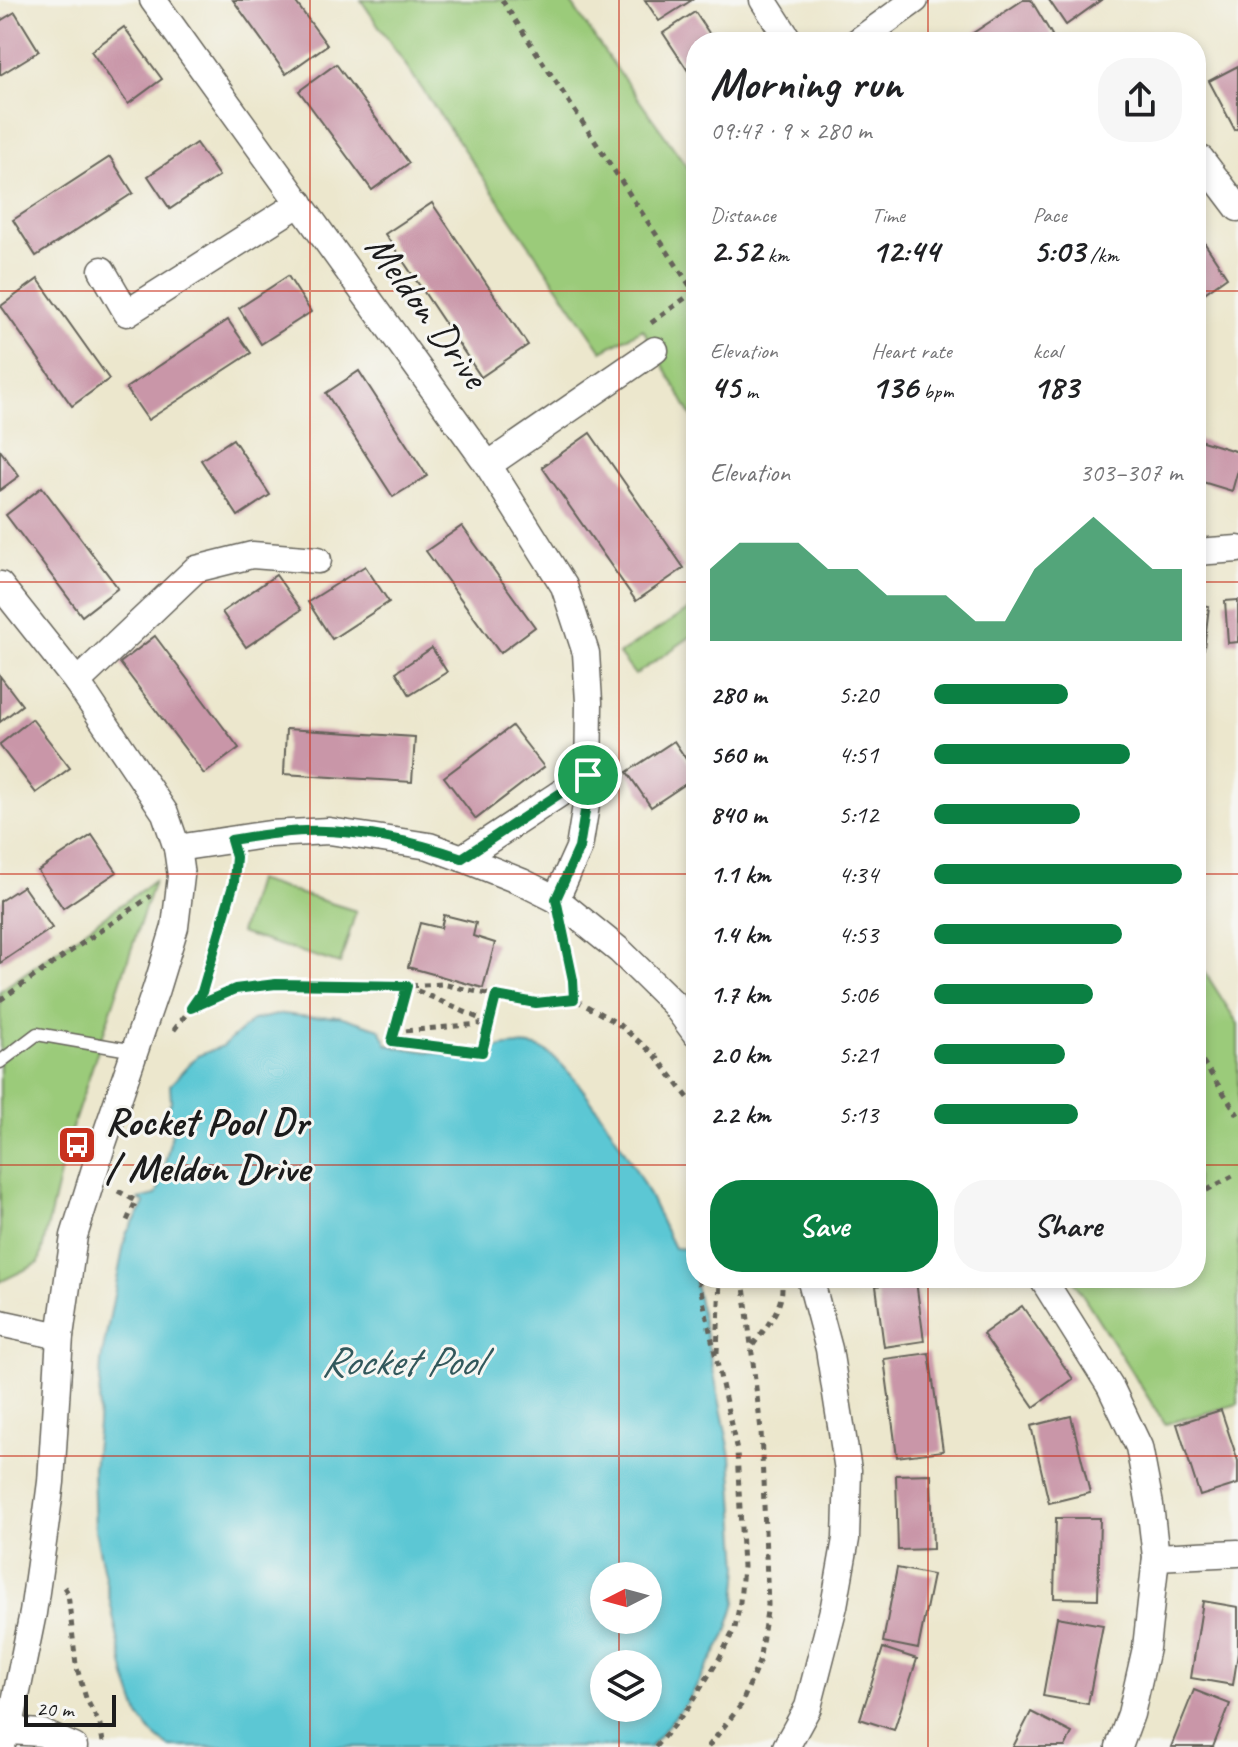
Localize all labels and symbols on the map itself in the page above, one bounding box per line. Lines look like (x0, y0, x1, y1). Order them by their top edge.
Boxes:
street label: Meldon Drive (354, 224, 501, 400)
pin (554, 741, 622, 809)
place label: Rocket Pool Dr / Meldon Drive (105, 1097, 313, 1193)
bus stop icon: Rocket Pool Dr / Meldon Drive (56, 1124, 98, 1166)
water label: Rocket Pool (321, 1335, 495, 1388)
north arrow (590, 1562, 662, 1634)
scale bar (24, 1691, 116, 1727)

